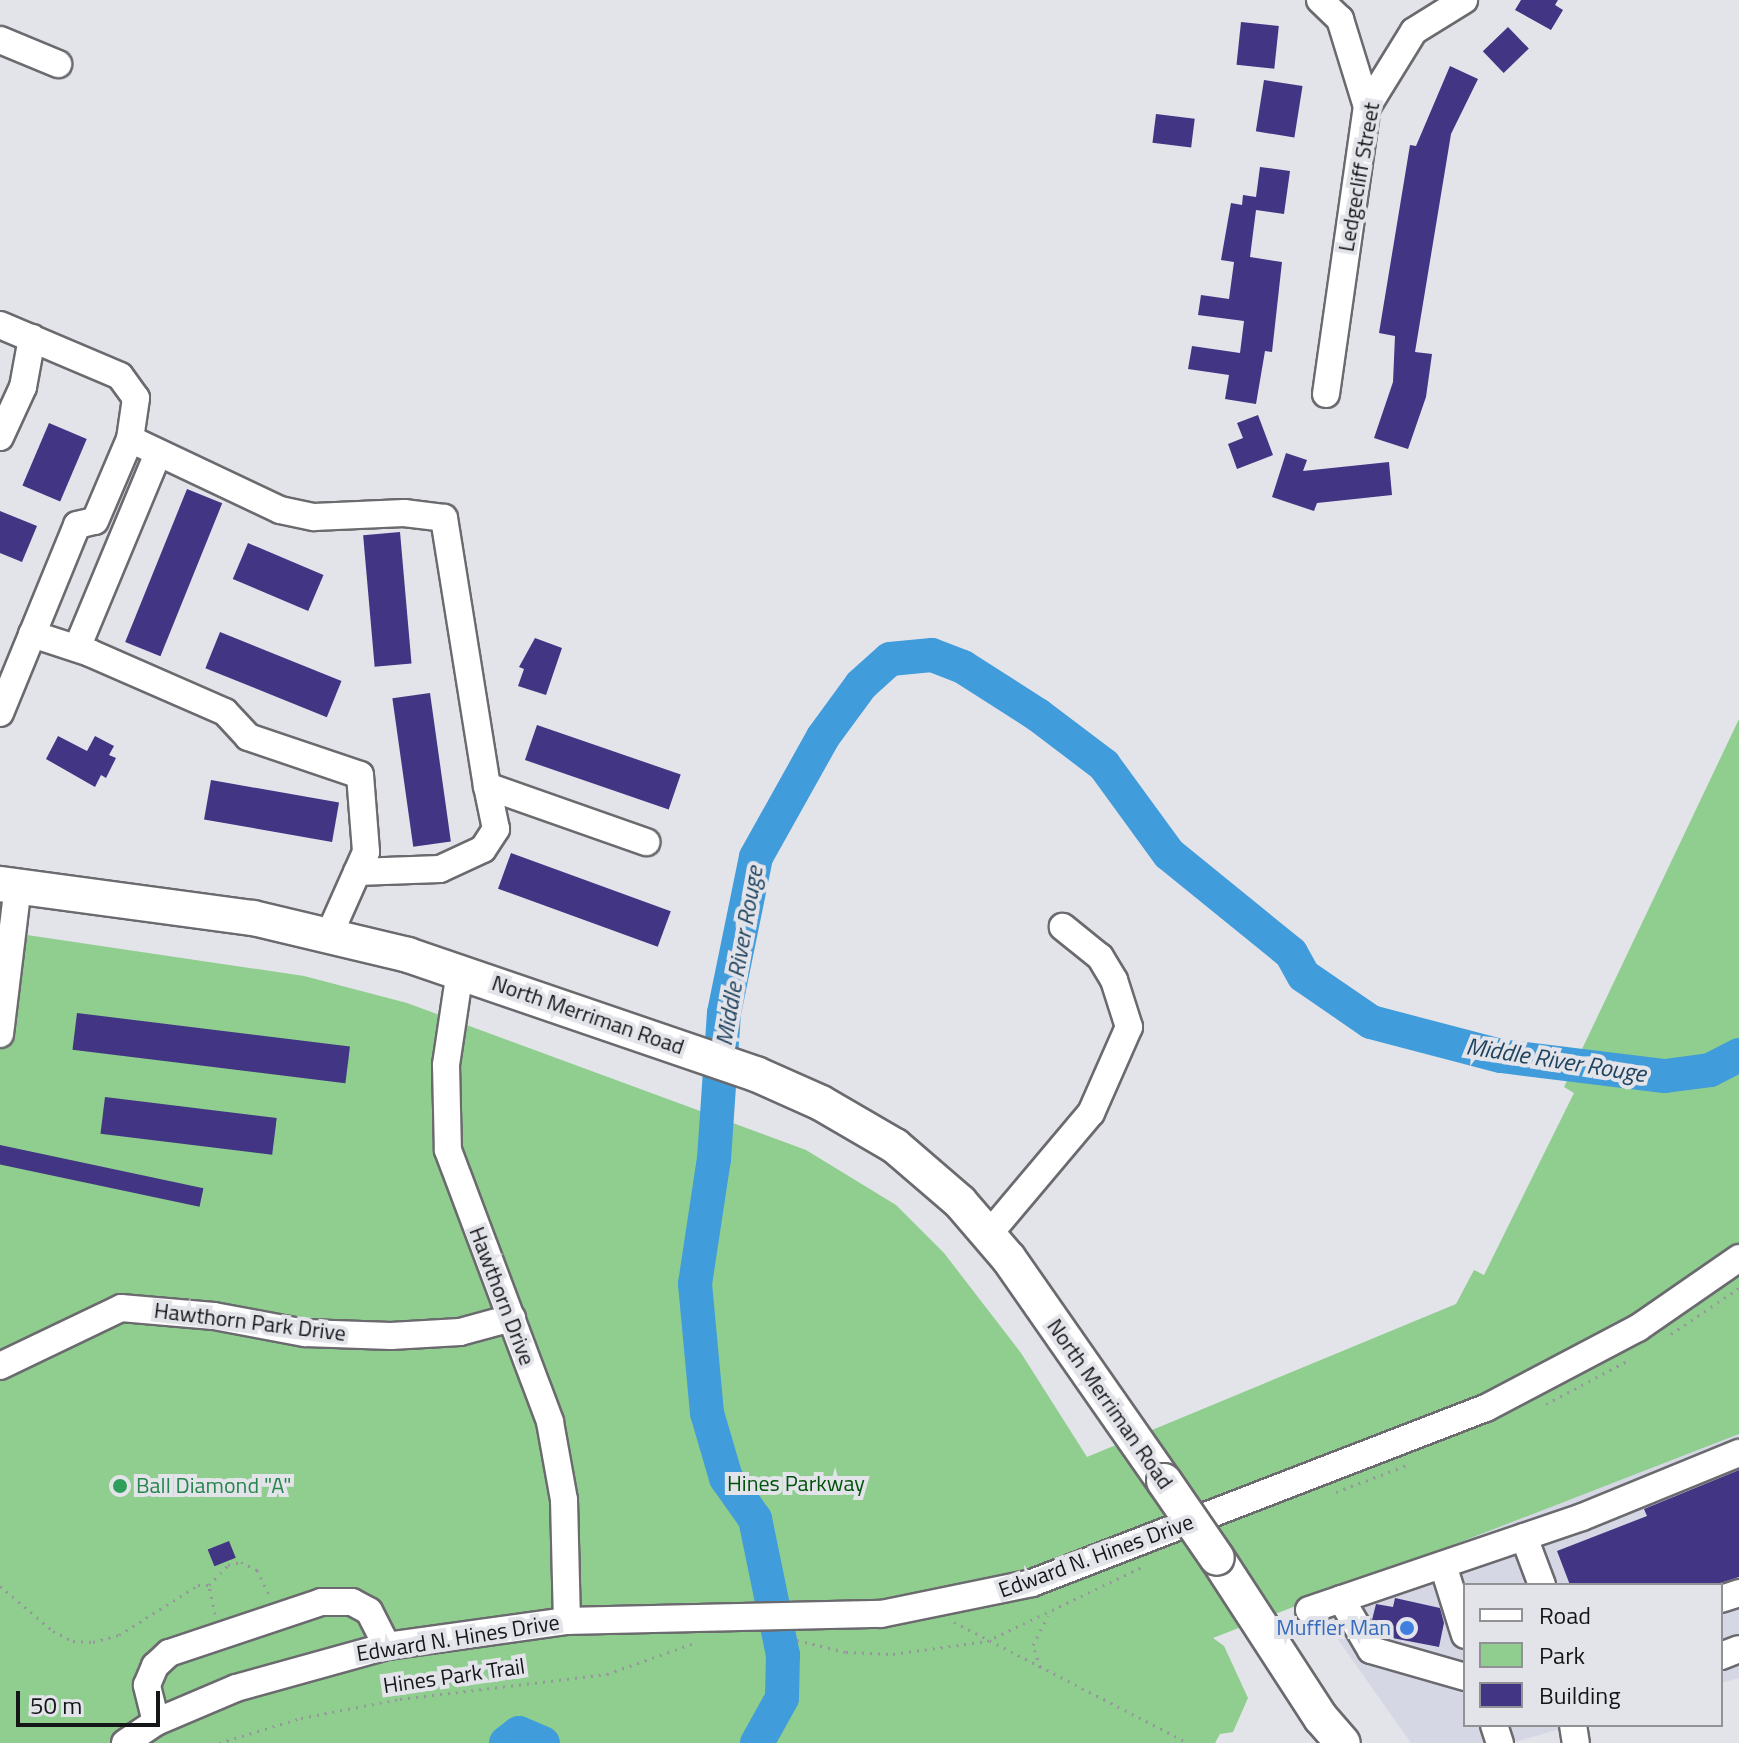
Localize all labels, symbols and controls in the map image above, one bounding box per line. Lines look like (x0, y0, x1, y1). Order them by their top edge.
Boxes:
street label: Ledgecliff Street (1333, 100, 1385, 254)
water label: Middle River Rouge (709, 864, 769, 1048)
street label: North Merriman Road (488, 970, 688, 1060)
water label: Middle River Rouge (1464, 1032, 1648, 1088)
street label: Hawthorn Drive (463, 1223, 541, 1369)
street label: Hawthorn Park Drive (153, 1297, 347, 1347)
street label: North Merriman Road (1041, 1314, 1179, 1494)
park label: Hines Parkway (727, 1471, 865, 1497)
place label: Ball Diamond "A" (136, 1473, 292, 1499)
marker: Ball Diamond "A" (111, 1477, 129, 1495)
street label: Edward N. Hines Drive (995, 1508, 1197, 1604)
legend (1463, 1583, 1723, 1727)
text: Road (1539, 1597, 1591, 1633)
street label: Edward N. Hines Drive (355, 1609, 561, 1667)
place label: Muffler Man (1276, 1615, 1391, 1641)
marker: Muffler Man (1398, 1619, 1416, 1637)
text: Park (1539, 1637, 1585, 1673)
street label: Hines Park Trail (381, 1653, 527, 1699)
scale bar (20, 1675, 164, 1725)
text: Building (1539, 1677, 1621, 1713)
text: 50 m (30, 1687, 82, 1723)

